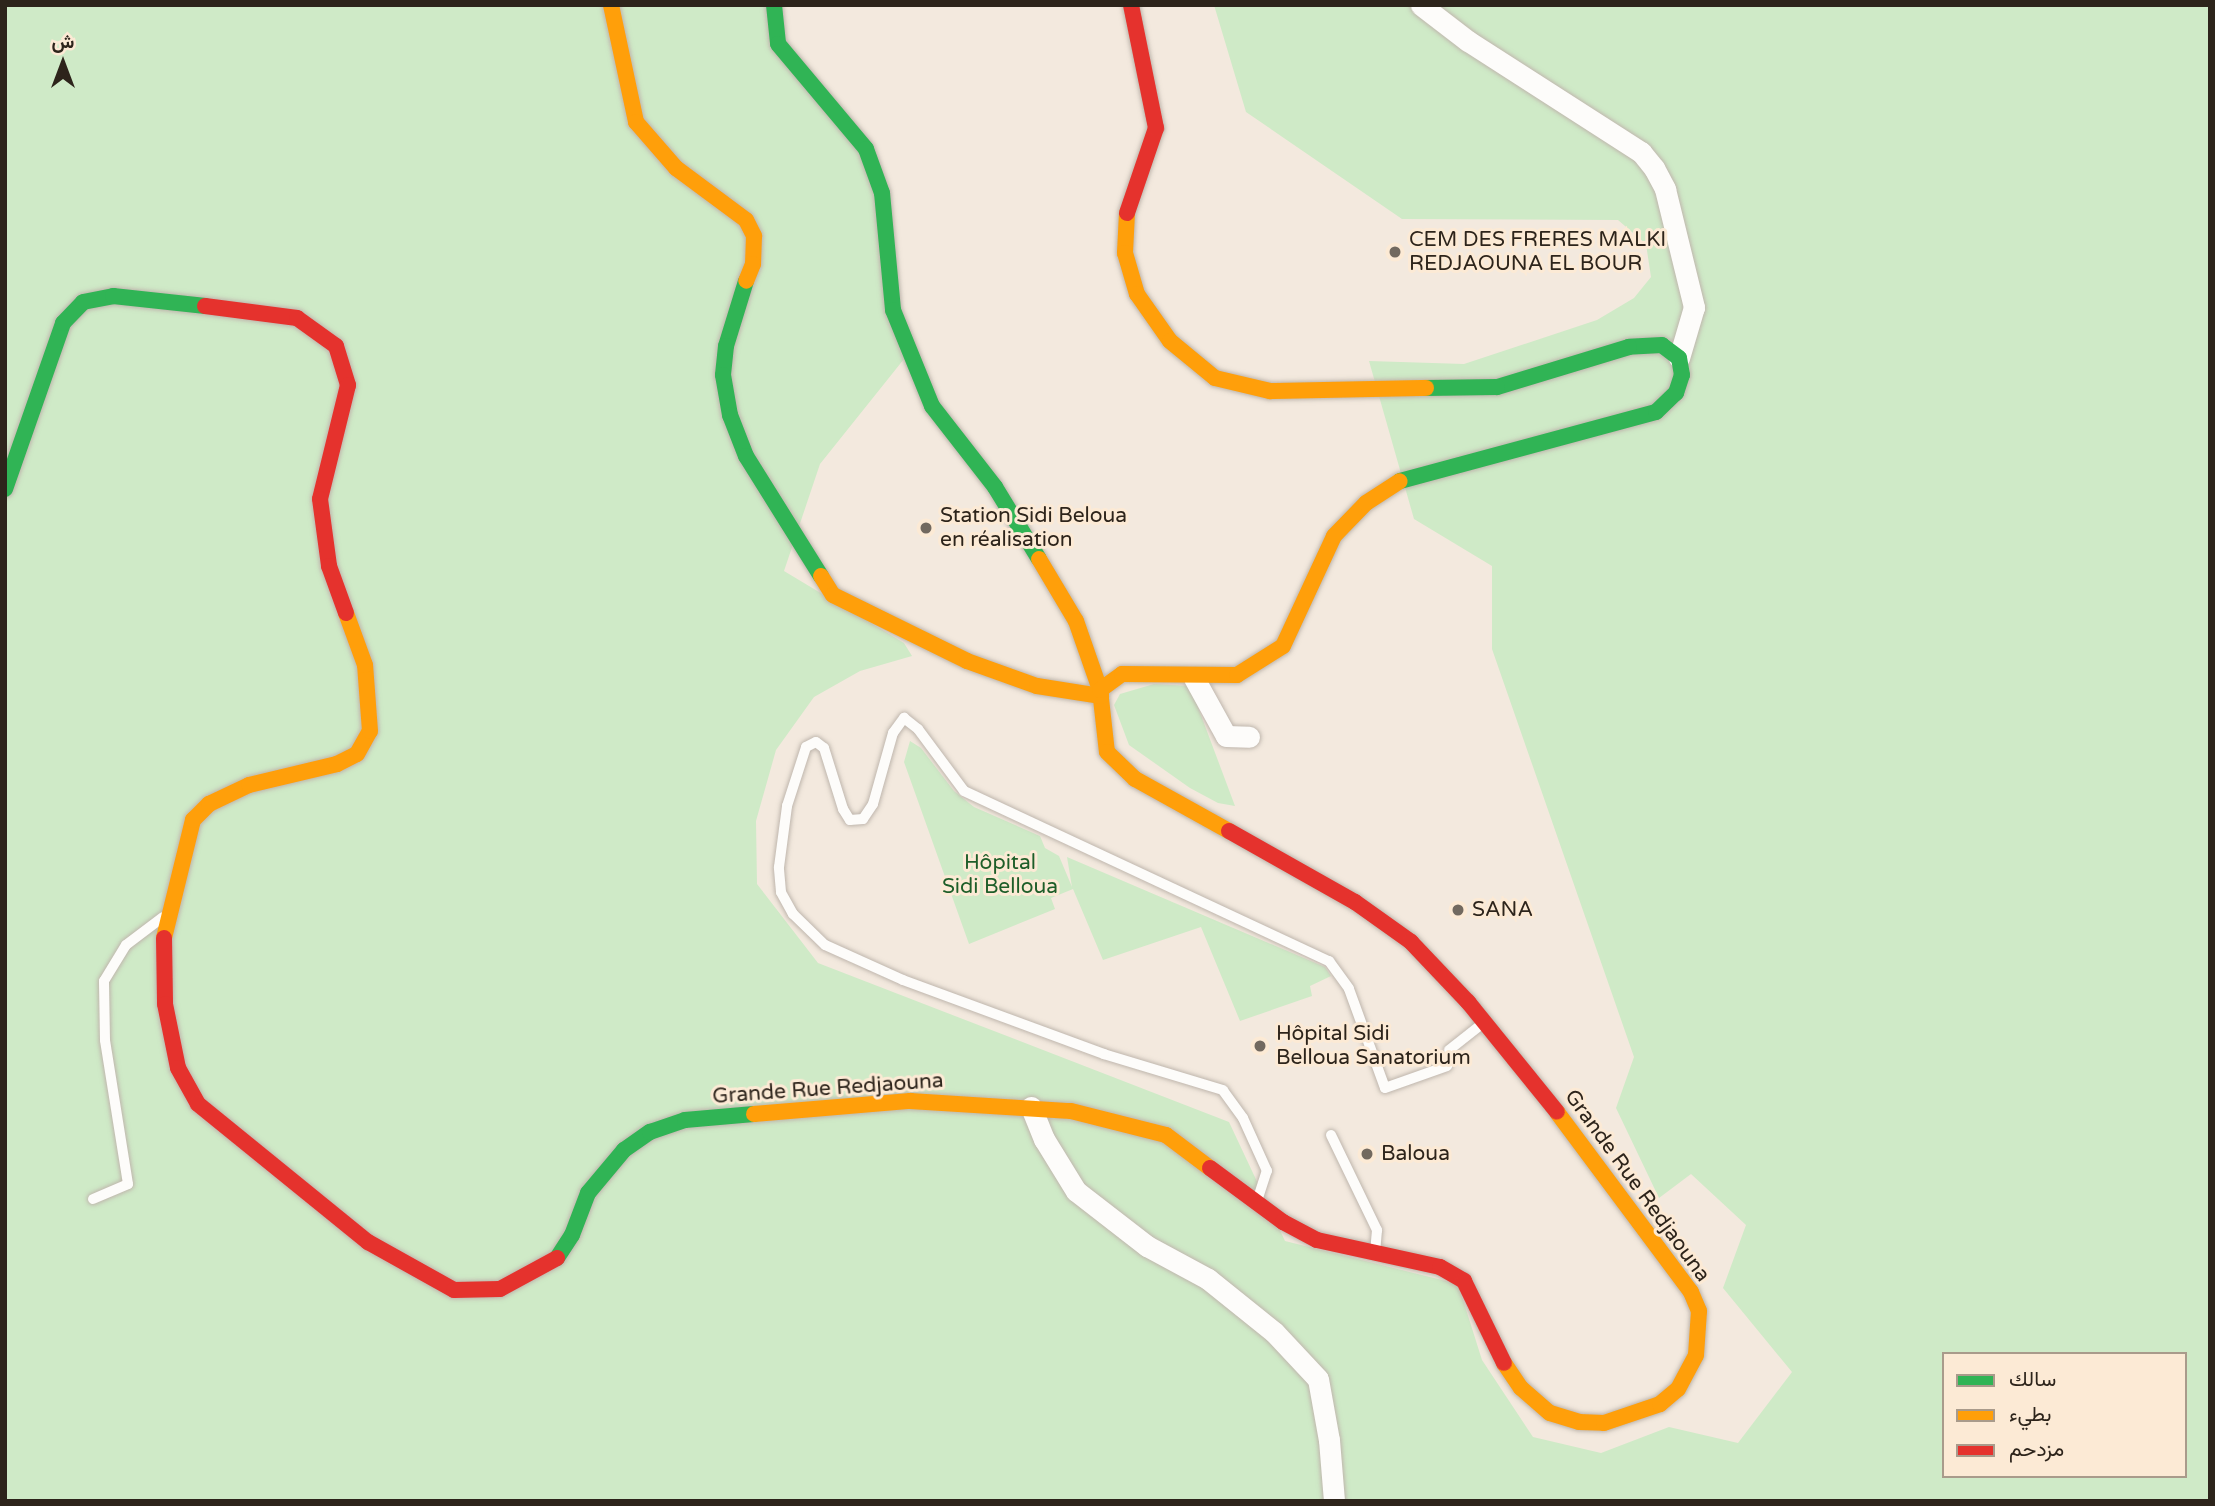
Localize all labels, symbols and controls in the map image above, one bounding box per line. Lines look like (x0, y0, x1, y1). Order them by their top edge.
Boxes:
north arrow (28, 28, 98, 98)
text: ش (52, 31, 74, 53)
place label: CEM DES FRERES MALKI REDJAOUNA EL BOUR (1409, 227, 1666, 277)
marker: CEM DES FRERES MALKI REDJAOUNA EL BOUR (1387, 244, 1403, 260)
place label: Station Sidi Beloua en réalisation (940, 503, 1127, 553)
marker: Station Sidi Beloua en réalisation (918, 520, 934, 536)
park label: Hôpital Sidi Belloua (942, 850, 1058, 900)
place label: SANA (1472, 897, 1533, 923)
marker: SANA (1450, 902, 1466, 918)
place label: Hôpital Sidi Belloua Sanatorium (1276, 1021, 1471, 1071)
marker: Hôpital Sidi Belloua Sanatorium (1250, 1036, 1270, 1056)
street label: Grande Rue Redjaouna (712, 1068, 944, 1110)
street label: Grande Rue Redjaouna (1559, 1085, 1715, 1287)
place label: Baloua (1381, 1141, 1450, 1167)
marker: Baloua (1359, 1146, 1375, 1162)
legend (1942, 1352, 2187, 1478)
text: سالك (2009, 1367, 2056, 1392)
text: بطيء (2009, 1402, 2052, 1427)
text: مزدحم (2009, 1437, 2064, 1462)

